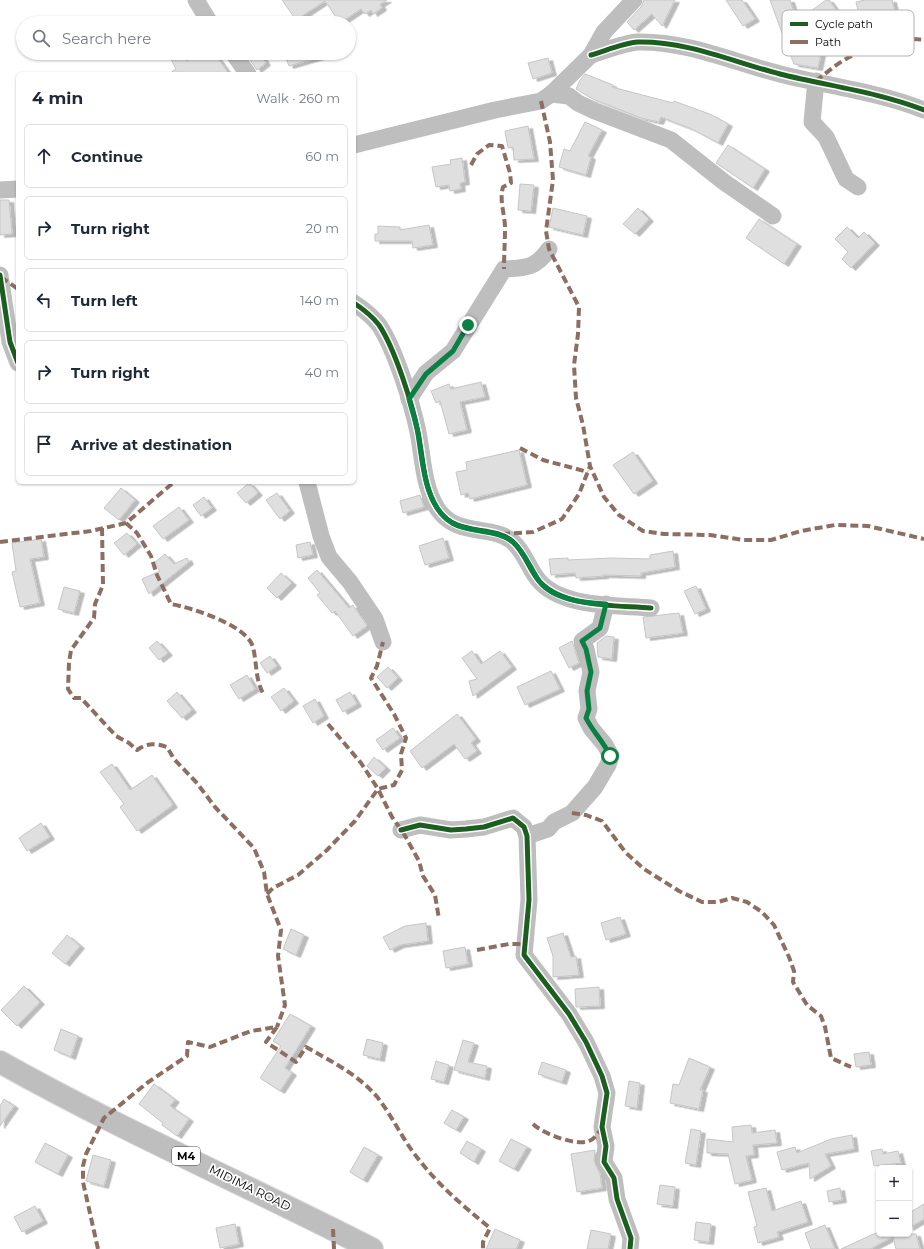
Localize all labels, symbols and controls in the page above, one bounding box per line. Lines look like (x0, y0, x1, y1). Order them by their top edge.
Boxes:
legend (782, 10, 914, 56)
search box (16, 16, 356, 60)
text: Cycle path (815, 17, 873, 31)
icon: search (30, 27, 52, 49)
text: Search here (62, 29, 151, 48)
text: Path (815, 35, 841, 49)
text: 4 min (32, 88, 83, 108)
text: Walk · 260 m (256, 90, 340, 106)
icon: ahead (33, 145, 55, 167)
text: Continue (71, 147, 143, 166)
text: 60 m (305, 148, 339, 164)
icon: right (33, 217, 55, 239)
text: Turn right (71, 219, 150, 238)
text: 20 m (306, 220, 339, 236)
icon: left (33, 289, 55, 311)
text: Turn left (71, 291, 138, 310)
text: 140 m (300, 292, 339, 308)
route end (459, 316, 477, 334)
icon: right (33, 361, 55, 383)
text: Turn right (71, 363, 150, 382)
text: 40 m (305, 364, 339, 380)
icon: arrive (33, 433, 55, 455)
text: Arrive at destination (71, 435, 232, 454)
route start (601, 747, 619, 765)
road number: M4 (172, 1147, 200, 1165)
street label: MIDIMA ROAD (207, 1161, 294, 1214)
map controls (876, 1165, 912, 1237)
button: + (876, 1165, 912, 1201)
button: − (876, 1201, 912, 1237)

